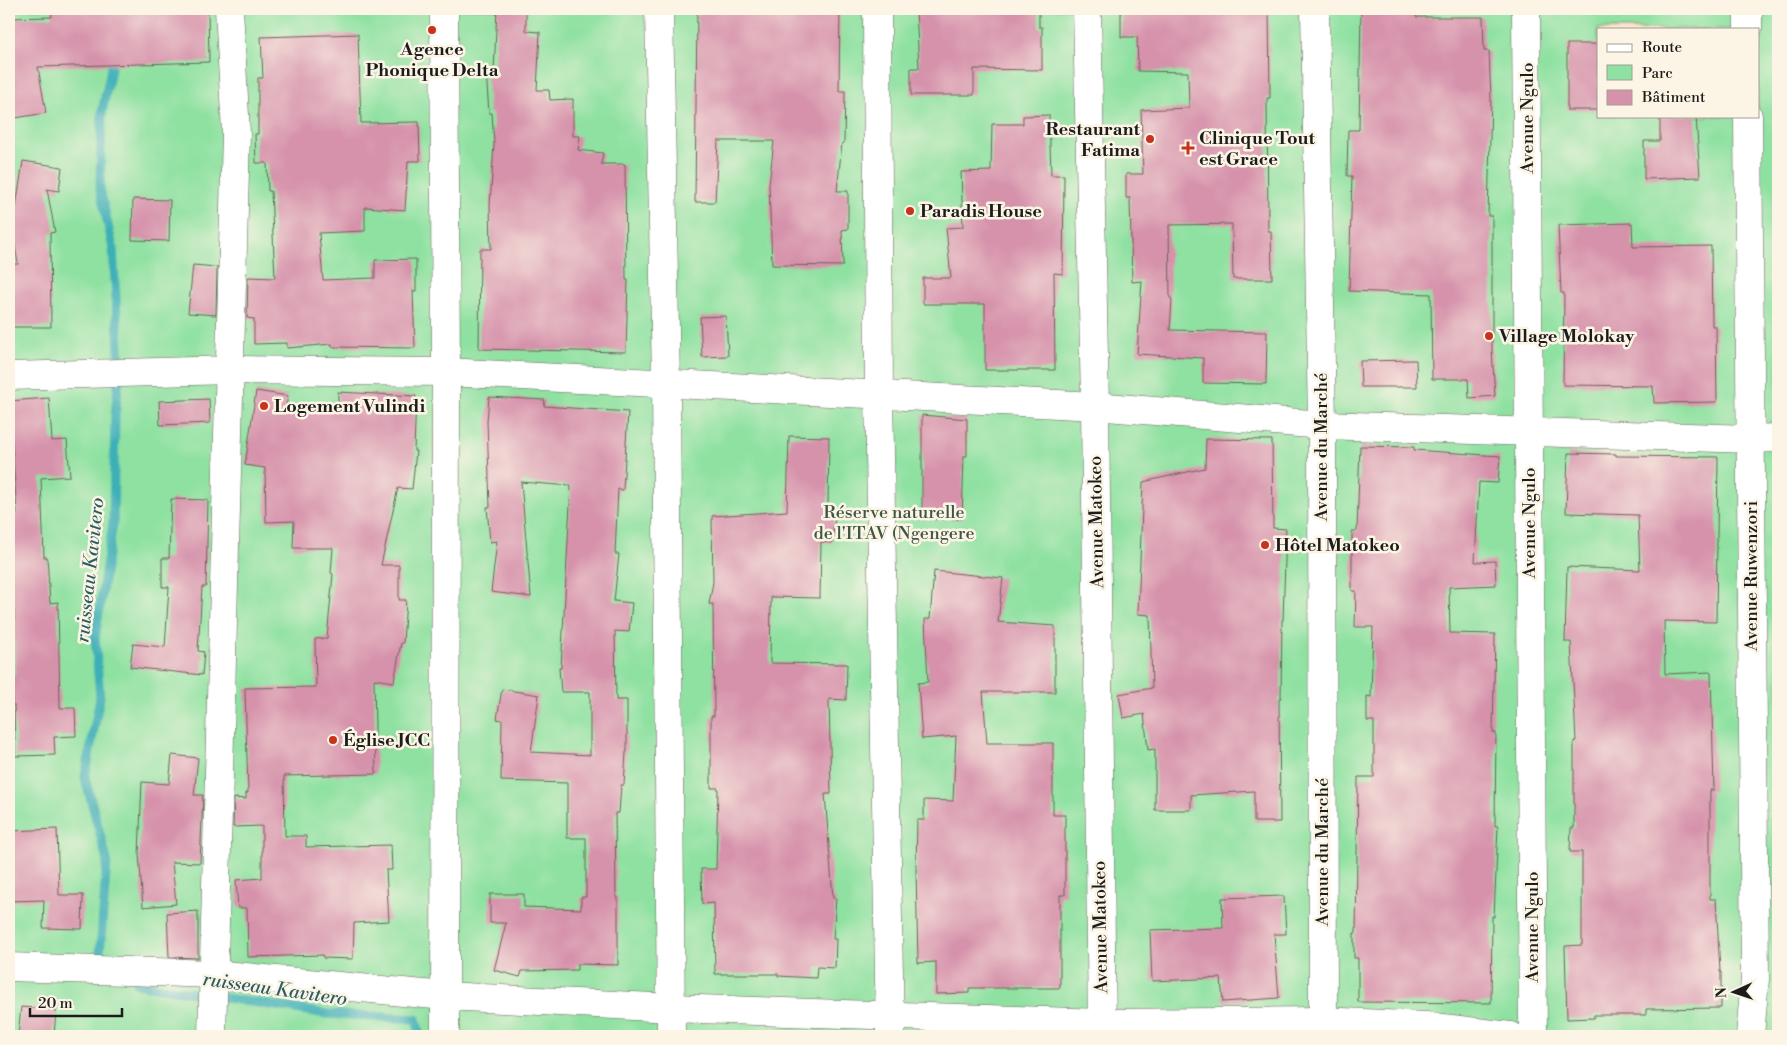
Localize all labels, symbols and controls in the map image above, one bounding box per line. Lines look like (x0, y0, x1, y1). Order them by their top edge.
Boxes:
marker: Agence Phonique Delta (426, 24, 438, 36)
legend (1597, 28, 1760, 118)
place label: Agence Phonique Delta (365, 38, 499, 82)
text: Route (1642, 38, 1682, 57)
street label: Avenue Ngulo (1516, 62, 1539, 175)
text: Parc (1642, 64, 1673, 83)
text: Bâtiment (1641, 88, 1706, 107)
place label: Restaurant Fatima (1046, 118, 1141, 162)
place label: Clinique Tout est Grace (1199, 127, 1316, 171)
marker: Restaurant Fatima (1144, 133, 1156, 145)
marker: Clinique Tout est Grace (1181, 141, 1195, 155)
place label: Paradis House (920, 200, 1042, 223)
marker: Paradis House (904, 205, 916, 217)
place label: Village Molokay (1498, 325, 1635, 348)
marker: Village Molokay (1483, 330, 1495, 342)
street label: Avenue du Marché (1310, 373, 1333, 522)
place label: Logement Vulindi (274, 395, 425, 418)
marker: Logement Vulindi (258, 400, 270, 412)
street label: Avenue Matokeo (1084, 455, 1109, 590)
street label: Avenue Ngulo (1518, 467, 1541, 580)
water label: ruisseau Kavitero (70, 496, 110, 644)
park label: Réserve naturelle de l'ITAV (Ngengere (813, 501, 975, 545)
street label: Avenue Ruwenzori (1740, 501, 1763, 652)
place label: Hôtel Matokeo (1275, 534, 1400, 557)
marker: Hôtel Matokeo (1259, 539, 1271, 551)
place label: Église JCC (343, 729, 430, 752)
marker: Église JCC (327, 734, 339, 746)
street label: Avenue du Marché (1311, 778, 1334, 927)
street label: Avenue Matokeo (1088, 860, 1113, 995)
street label: Avenue Ngulo (1521, 871, 1544, 984)
water label: ruisseau Kavitero (201, 967, 349, 1011)
north arrow (1710, 968, 1760, 1018)
scale bar (30, 985, 122, 1017)
text: N (1713, 987, 1731, 999)
text: 20 m (38, 994, 73, 1013)

